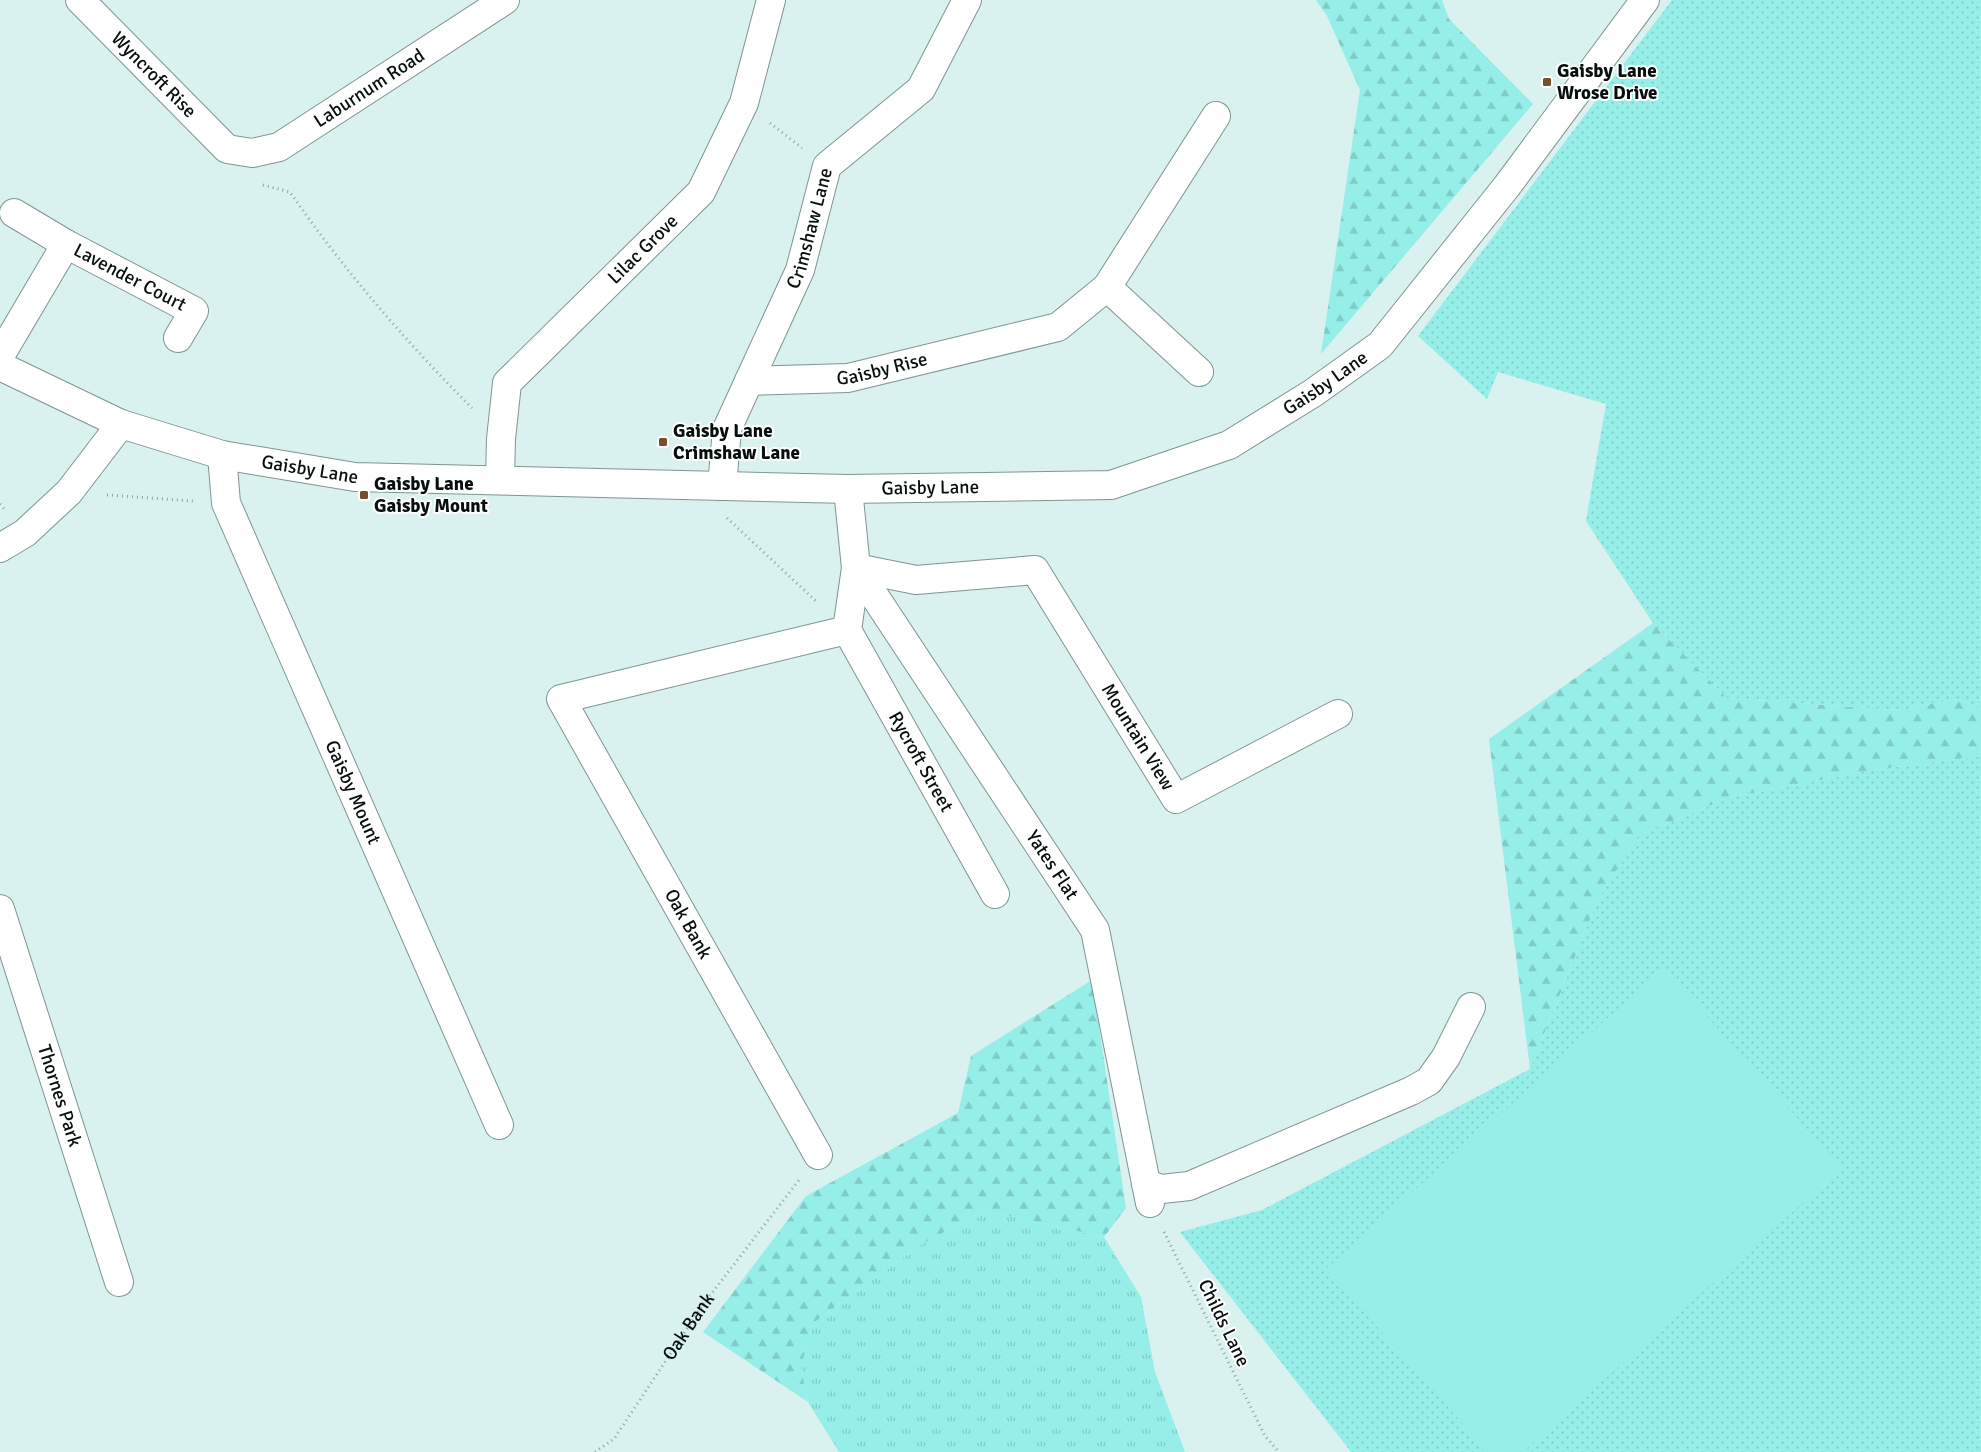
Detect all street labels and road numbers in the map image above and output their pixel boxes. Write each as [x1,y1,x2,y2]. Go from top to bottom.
street label: Wyncroft Rise [106,27,202,123]
street label: Laburnum Road [309,43,429,133]
street label: Crimshaw Lane [781,165,838,293]
street label: Lilac Grove [603,209,683,289]
street label: Lavender Court [69,238,191,317]
street label: Gaisby Lane [1279,346,1373,421]
street label: Gaisby Rise [836,347,930,390]
street label: Gaisby Lane [260,450,360,489]
street label: Gaisby Lane [881,475,979,500]
street label: Mountain View [1096,679,1180,795]
street label: Rycroft Street [883,707,959,817]
street label: Gaisby Mount [320,736,386,848]
street label: Yates Flat [1021,826,1084,905]
street label: Oak Bank [659,885,717,964]
street label: Thornes Park [32,1042,87,1150]
street label: Childs Lane [1193,1275,1255,1371]
street label: Oak Bank [657,1287,720,1365]

